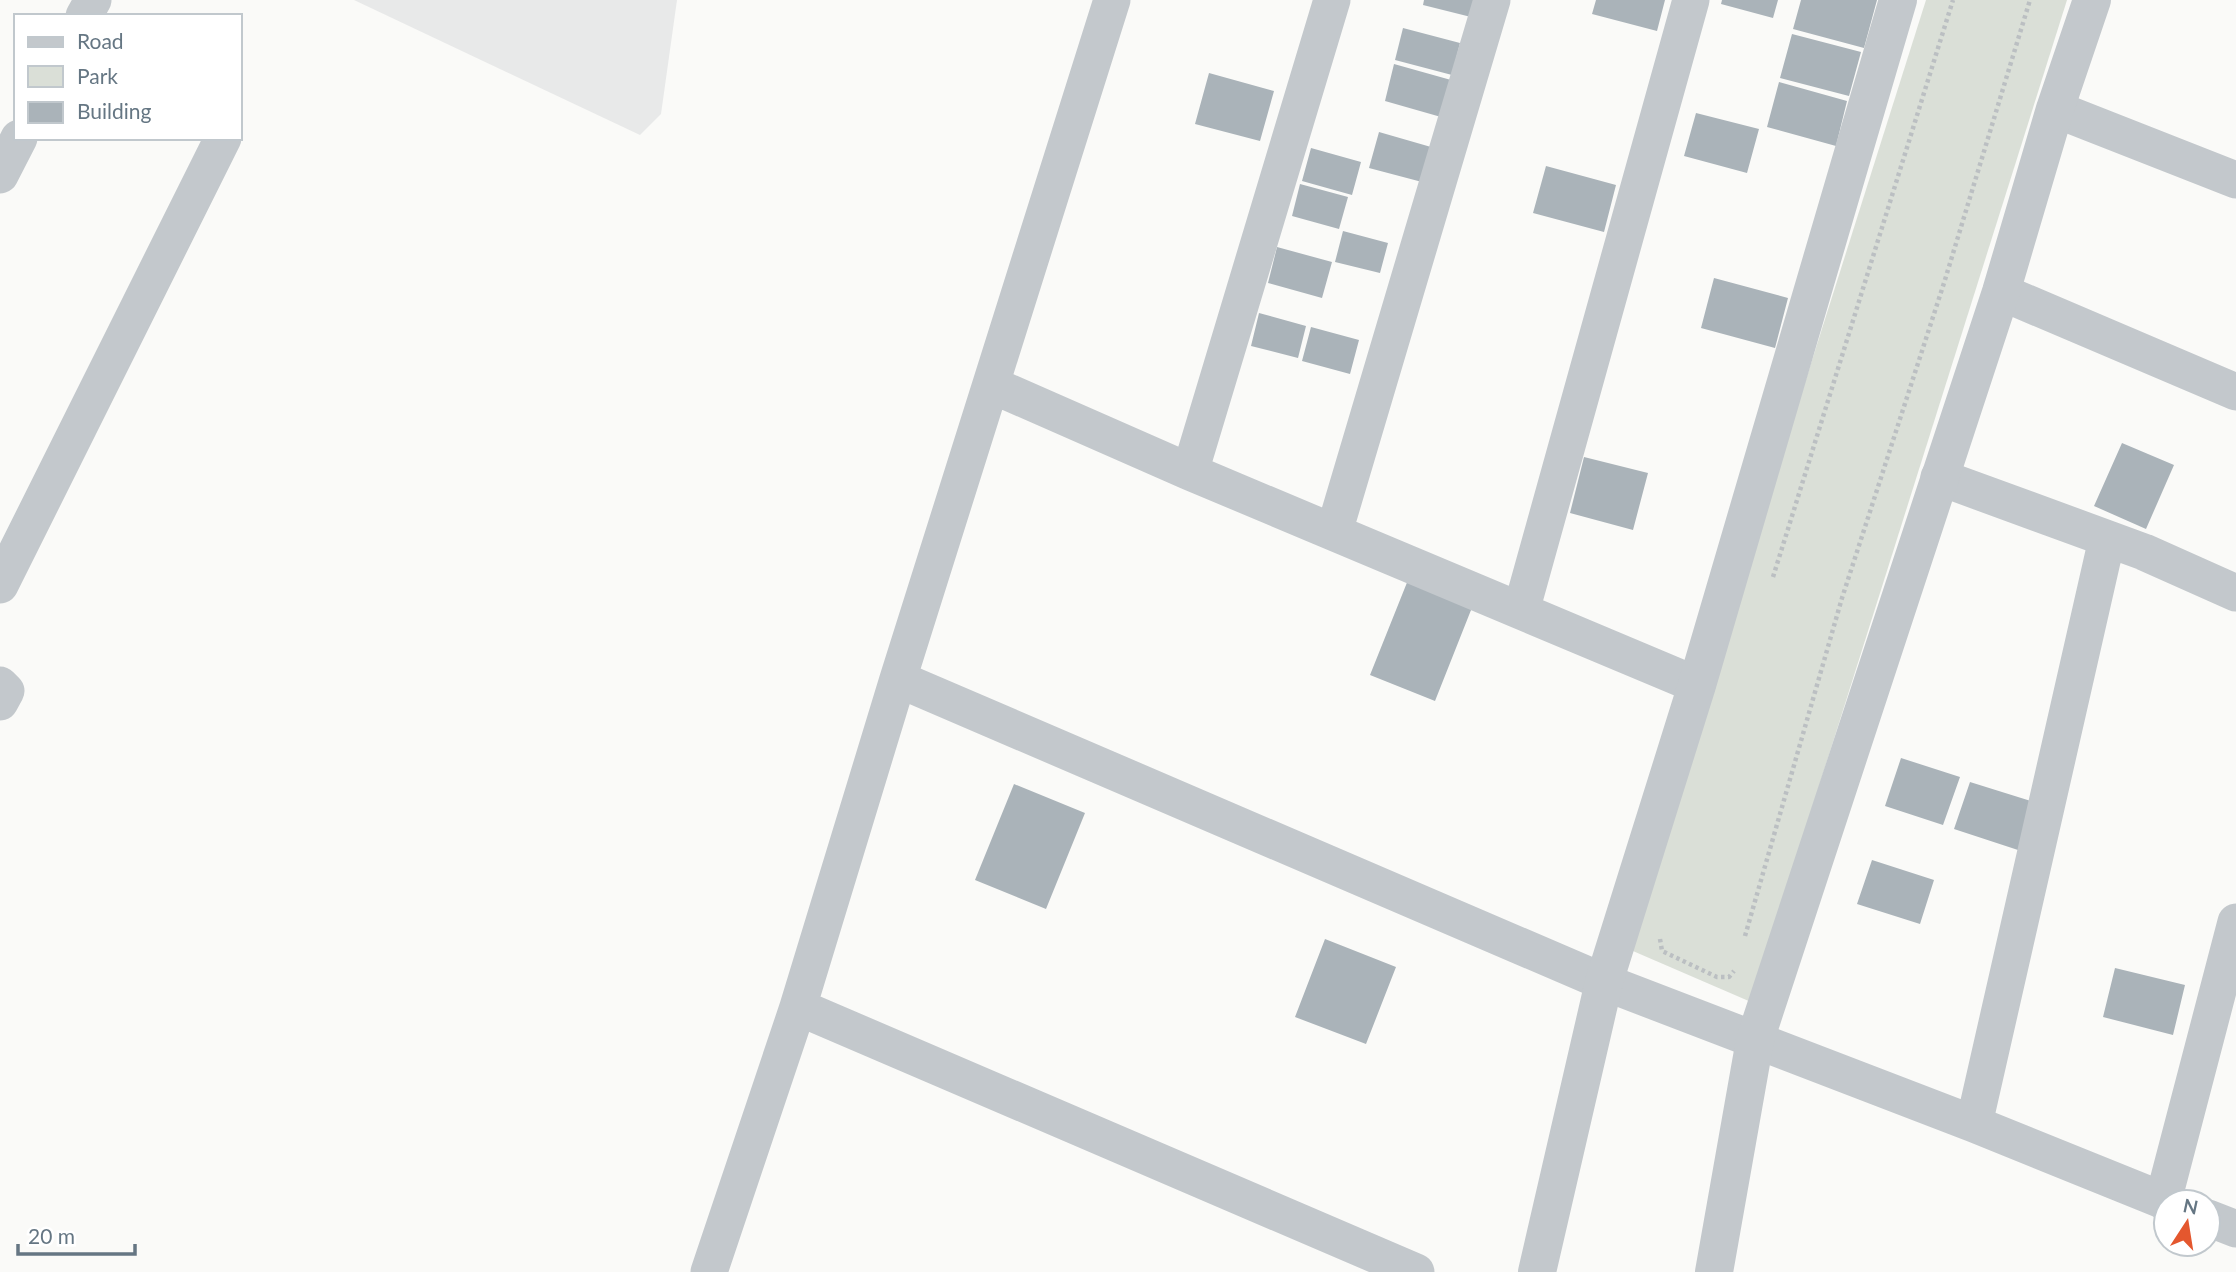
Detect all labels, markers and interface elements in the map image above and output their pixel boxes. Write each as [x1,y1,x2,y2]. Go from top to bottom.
legend [14,14,242,140]
text: Road [77,28,124,53]
text: Park [77,63,118,88]
text: Building [77,98,152,123]
north arrow [2152,1188,2222,1258]
text: N [2181,1193,2200,1219]
scale bar [18,1212,135,1256]
text: 20 m [28,1223,75,1248]

